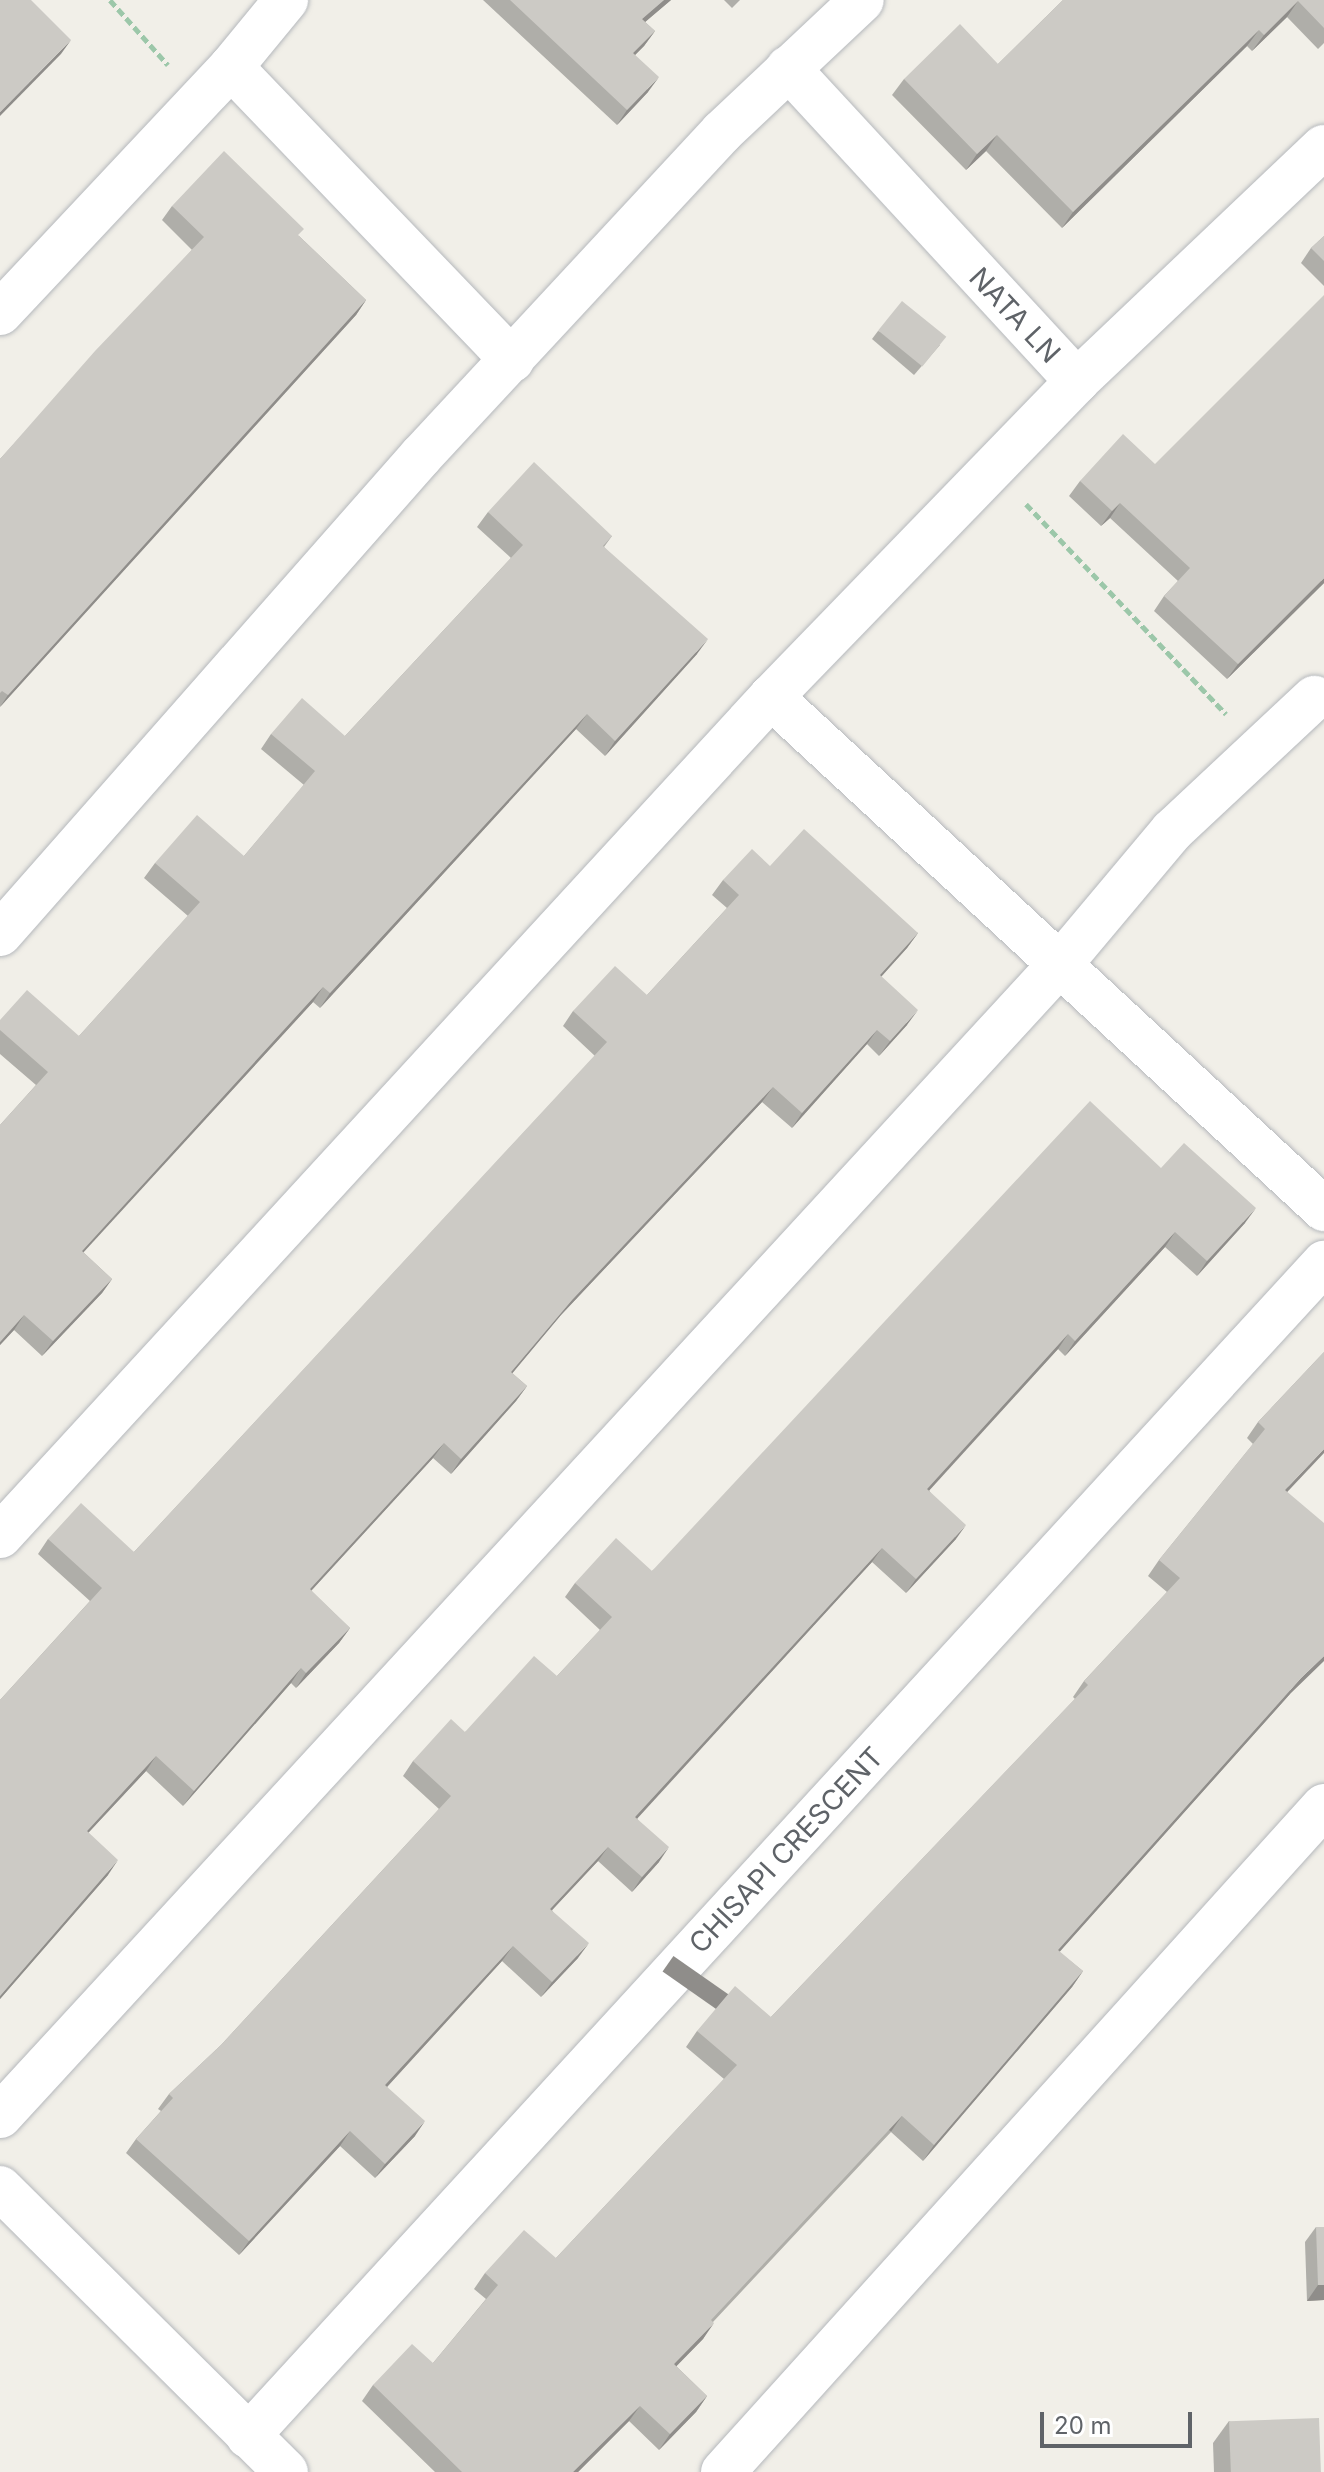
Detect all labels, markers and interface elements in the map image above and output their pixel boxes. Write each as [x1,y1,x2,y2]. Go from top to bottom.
street label: NATA LN [963,260,1067,370]
street label: CHISAPI CRESCENT [682,1740,890,1960]
scale bar [1044,2396,1196,2446]
text: 20 m [1054,2411,1112,2440]

